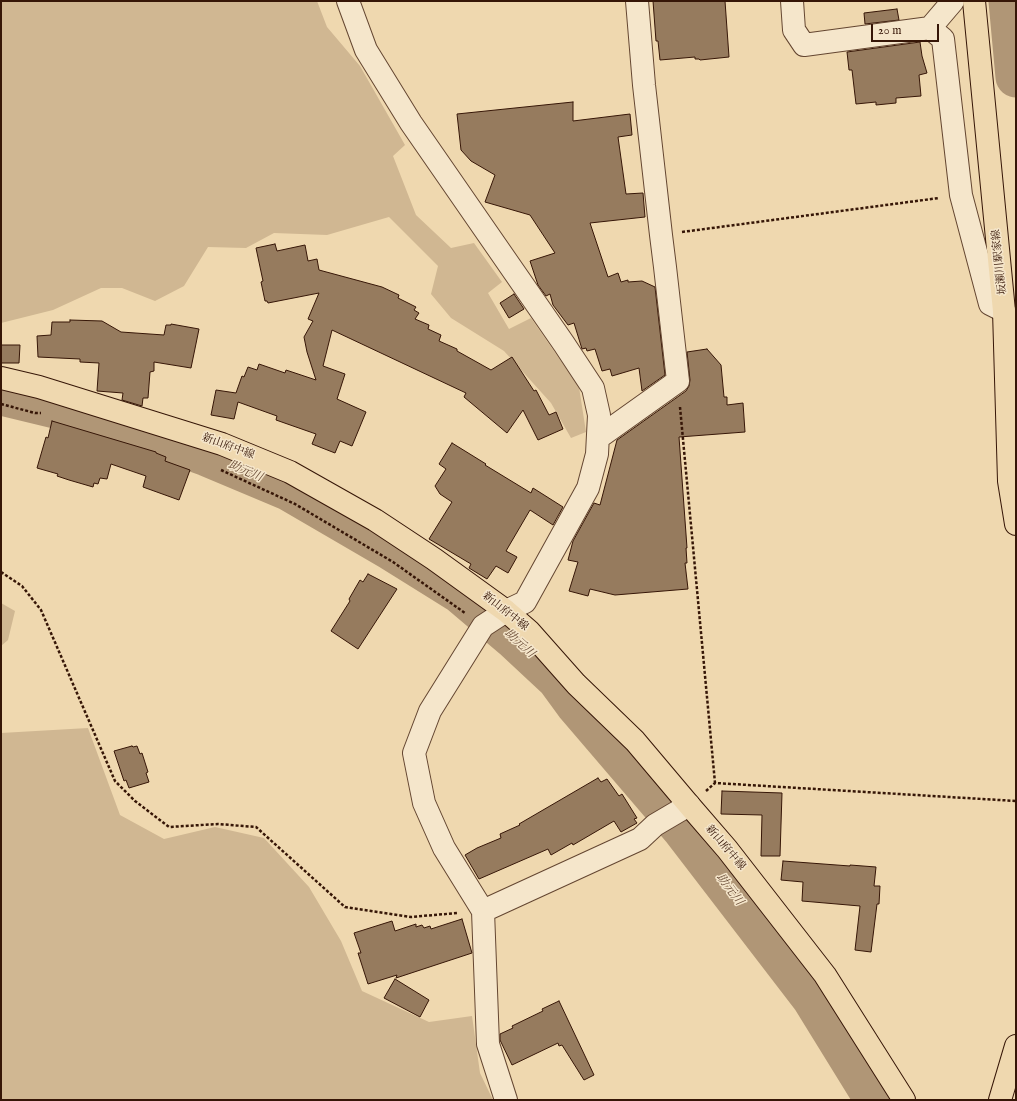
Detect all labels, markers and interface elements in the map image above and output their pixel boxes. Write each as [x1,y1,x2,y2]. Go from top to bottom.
scale bar [873,16,941,42]
text: 20 m [878,23,901,38]
street label: 坂瀬川駅家線 [990,228,1010,296]
street label: 新山府中線 [200,431,256,463]
water label: 助元川 [226,458,264,486]
street label: 新山府中線 [479,590,531,634]
water label: 助元川 [501,627,537,661]
street label: 新山府中線 [702,823,748,873]
water label: 助元川 [712,871,746,909]

